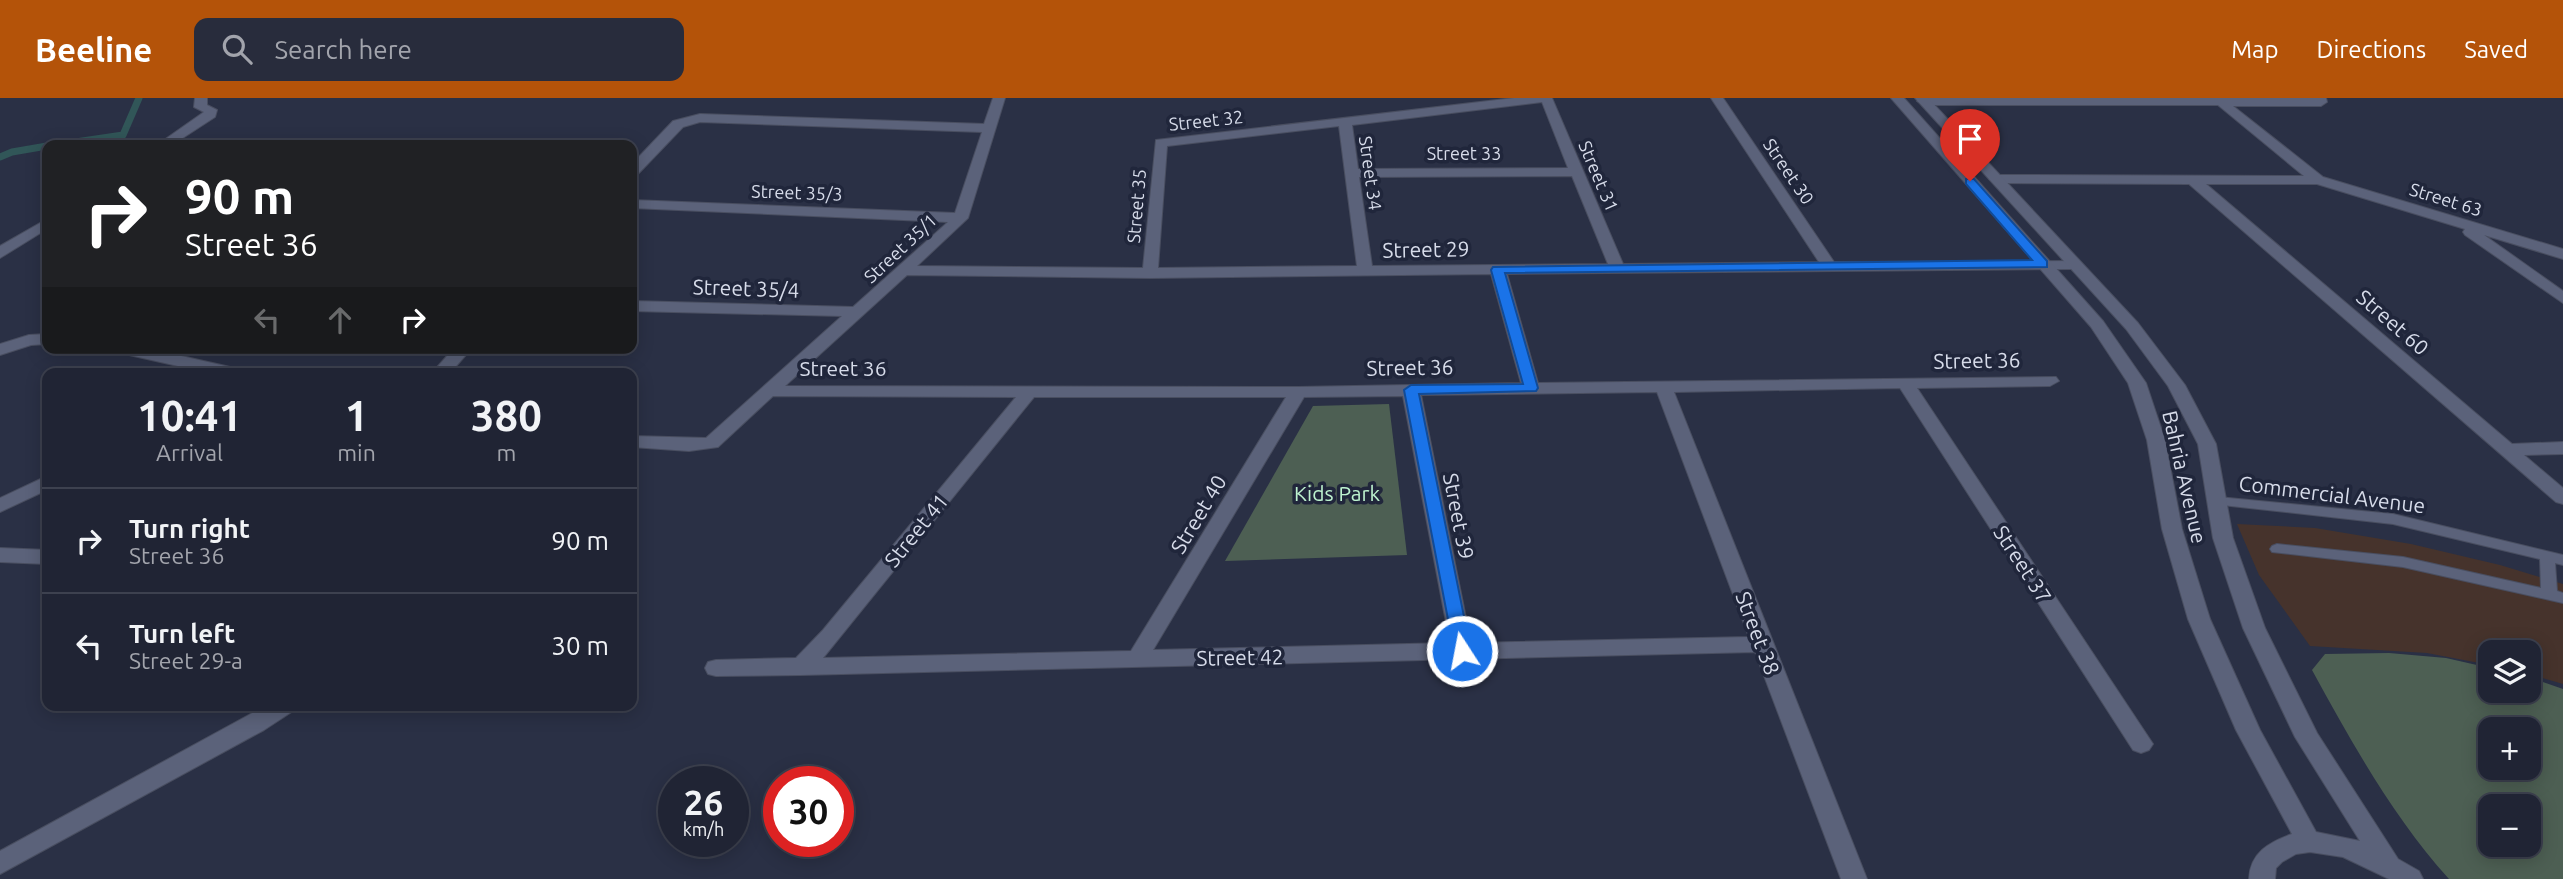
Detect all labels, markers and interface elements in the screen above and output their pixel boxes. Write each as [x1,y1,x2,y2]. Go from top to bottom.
search box [194,18,684,81]
icon: search [218,30,256,68]
text: Beeline [35,31,152,68]
text: Search here [274,35,412,64]
text: Map [2231,36,2278,63]
text: Directions [2316,36,2426,63]
text: Saved [2464,36,2528,63]
street label: Street 32 [1168,106,1244,134]
pin [1940,109,2000,181]
icon: arrive [1951,120,1989,158]
street label: Street 30 [1760,134,1818,208]
street label: Street 34 [1356,135,1386,211]
street label: Street 31 [1575,138,1623,214]
street label: Street 33 [1427,143,1501,163]
icon: right [70,168,161,259]
text: 90 m [185,168,294,223]
street label: Street 35 [1123,168,1149,244]
street label: Street 63 [2407,179,2485,219]
street label: Street 35/3 [751,180,843,204]
street label: Street 35/1 [860,209,940,287]
text: Street 36 [185,226,318,262]
street label: Street 29 [1382,236,1470,262]
street label: Street 35/4 [692,274,800,302]
street label: Street 60 [2352,284,2434,360]
icon: left [248,301,286,339]
icon: ahead [321,301,359,339]
icon: right [394,301,432,339]
street label: Street 36 [1933,347,2021,373]
street label: Street 36 [1366,354,1454,380]
street label: Street 36 [799,356,887,380]
text: 10:41 [137,392,242,439]
text: 1 [345,392,368,439]
text: 380 [471,392,542,439]
street label: Bahria Avenue [2158,408,2212,546]
text: Arrival [156,440,223,465]
text: min [337,440,376,465]
text: m [496,440,516,465]
street label: Street 40 [1165,470,1231,558]
street label: Street 39 [1439,471,1479,561]
street label: Commercial Avenue [2237,471,2427,517]
park label: Kids Park [1294,481,1381,505]
street label: Street 41 [879,489,953,571]
text: Turn right [129,514,250,543]
street label: Street 37 [1989,521,2057,607]
icon: right [70,522,108,560]
text: 90 m [551,526,609,555]
text: Street 36 [129,543,224,568]
street label: Street 38 [1731,588,1785,678]
position arrow [1425,614,1499,688]
text: Turn left [129,619,235,648]
icon: left [70,627,108,665]
text: 30 m [551,631,609,660]
map controls [2478,640,2541,857]
button: layers [2478,640,2541,703]
street label: Street 42 [1196,644,1284,670]
text: Street 29-a [129,648,243,673]
button: + [2478,717,2541,780]
speed limit sign: 30 [763,766,854,857]
text: 26 [684,782,723,822]
button: − [2478,794,2541,857]
text: km/h [683,819,724,839]

